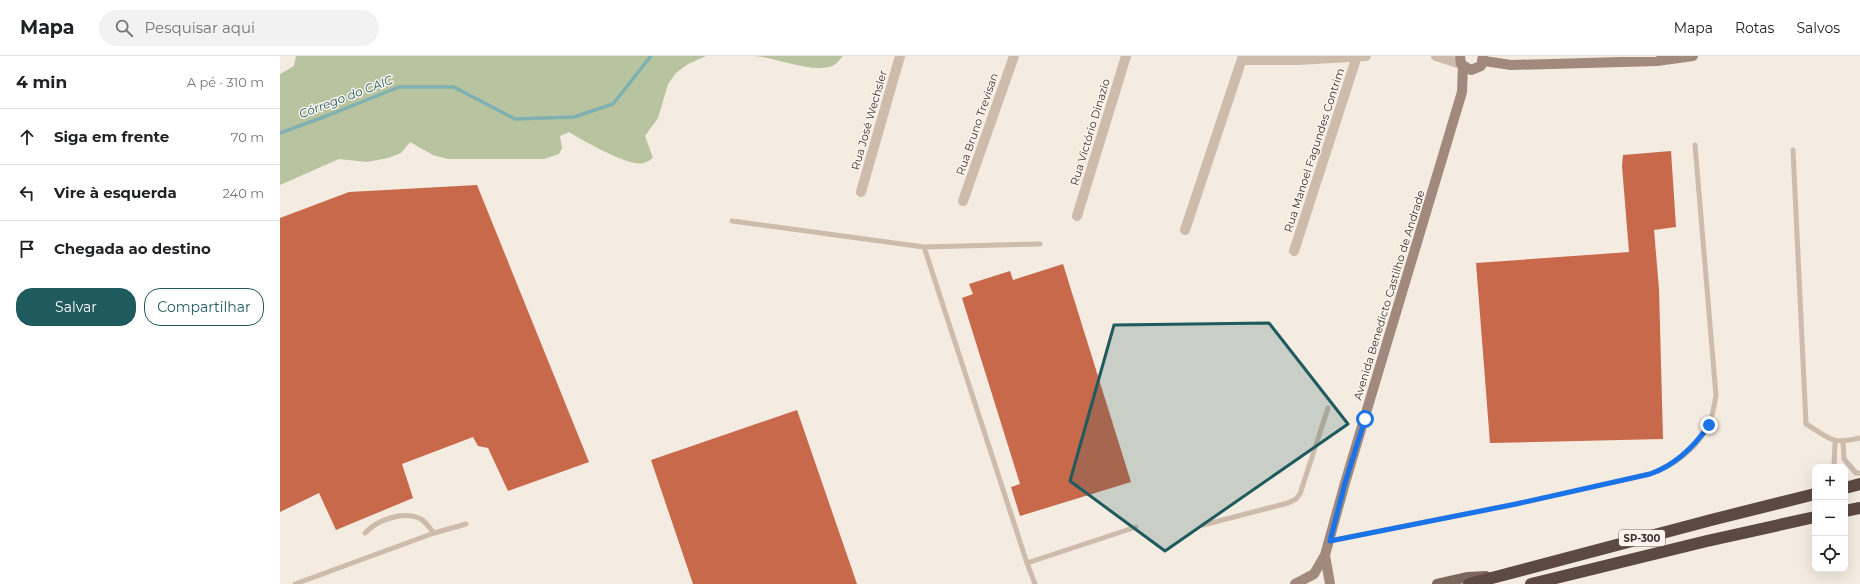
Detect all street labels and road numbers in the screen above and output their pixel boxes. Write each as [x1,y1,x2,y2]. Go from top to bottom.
street label: Rua Manoel Fagundes Contrim [1281,66,1347,234]
street label: Rua José Wechsler [848,68,890,172]
street label: Rua Bruno Trevisan [953,71,1001,177]
street label: Rua Victório Dinazio [1067,77,1113,187]
street label: Avenida Benedicto Castilho de Andrade [1350,188,1428,402]
road number: SP-300 [1619,530,1665,546]

